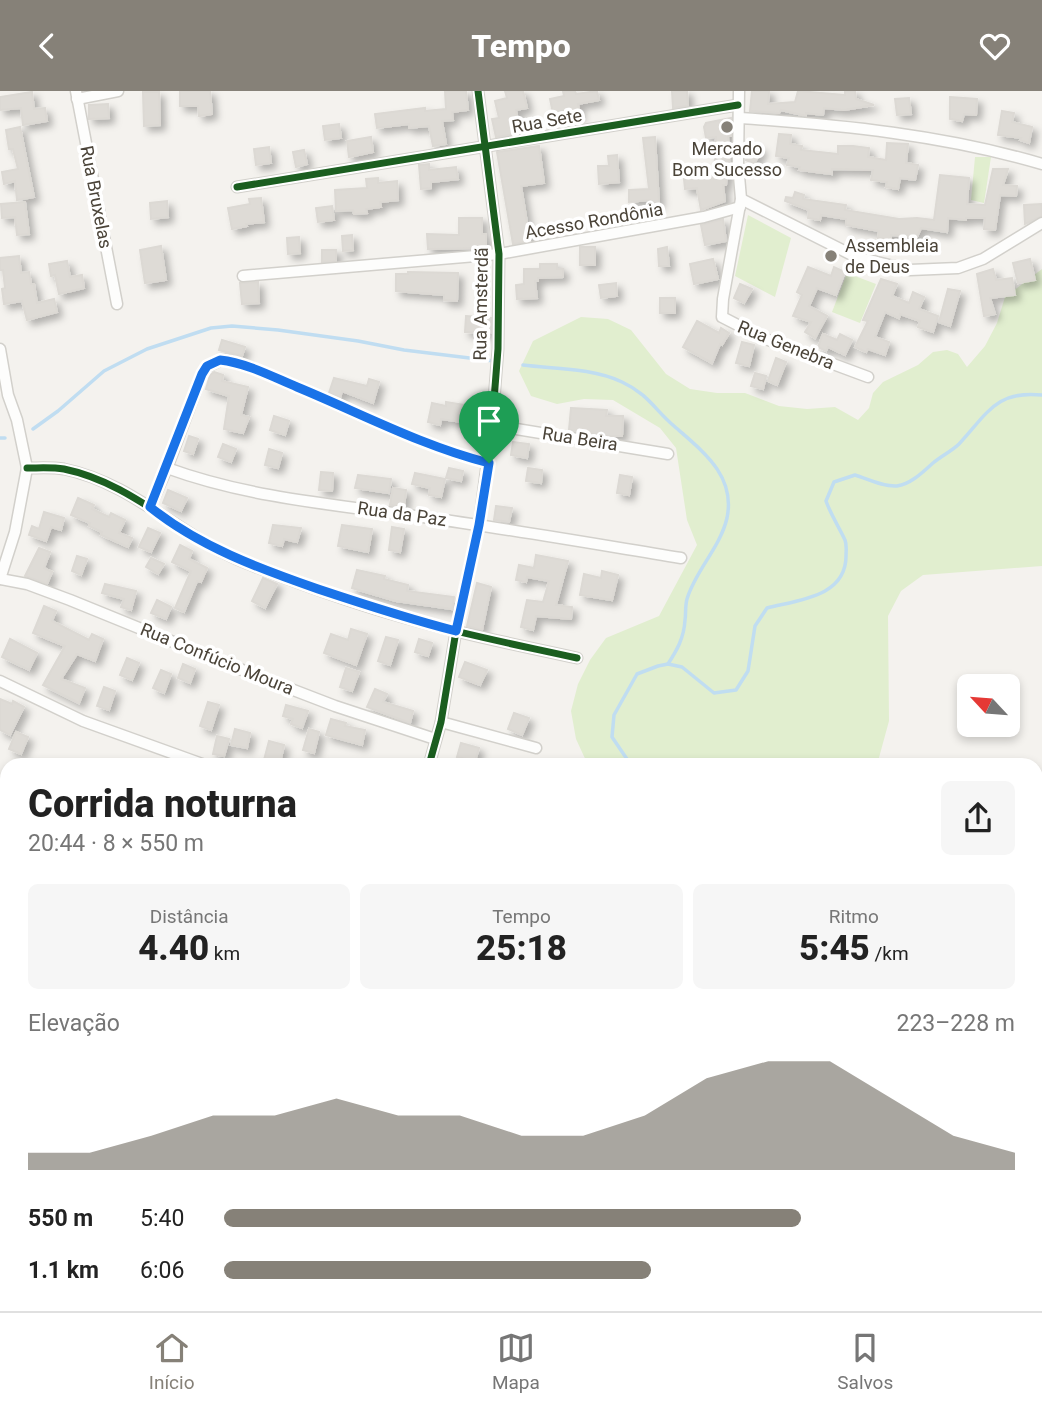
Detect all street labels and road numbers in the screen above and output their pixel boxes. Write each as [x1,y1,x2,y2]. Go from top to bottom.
street label: Rua Sete [510,104,584,137]
street label: Rua Bruxelas [76,144,117,250]
street label: Acesso Rondônia [523,198,665,243]
street label: Rua Amsterdã [469,247,492,361]
street label: Rua Genebra [735,316,838,373]
street label: Rua Beira [541,422,619,455]
street label: Rua da Paz [356,497,448,530]
street label: Rua Confúcio Moura [138,618,297,699]

